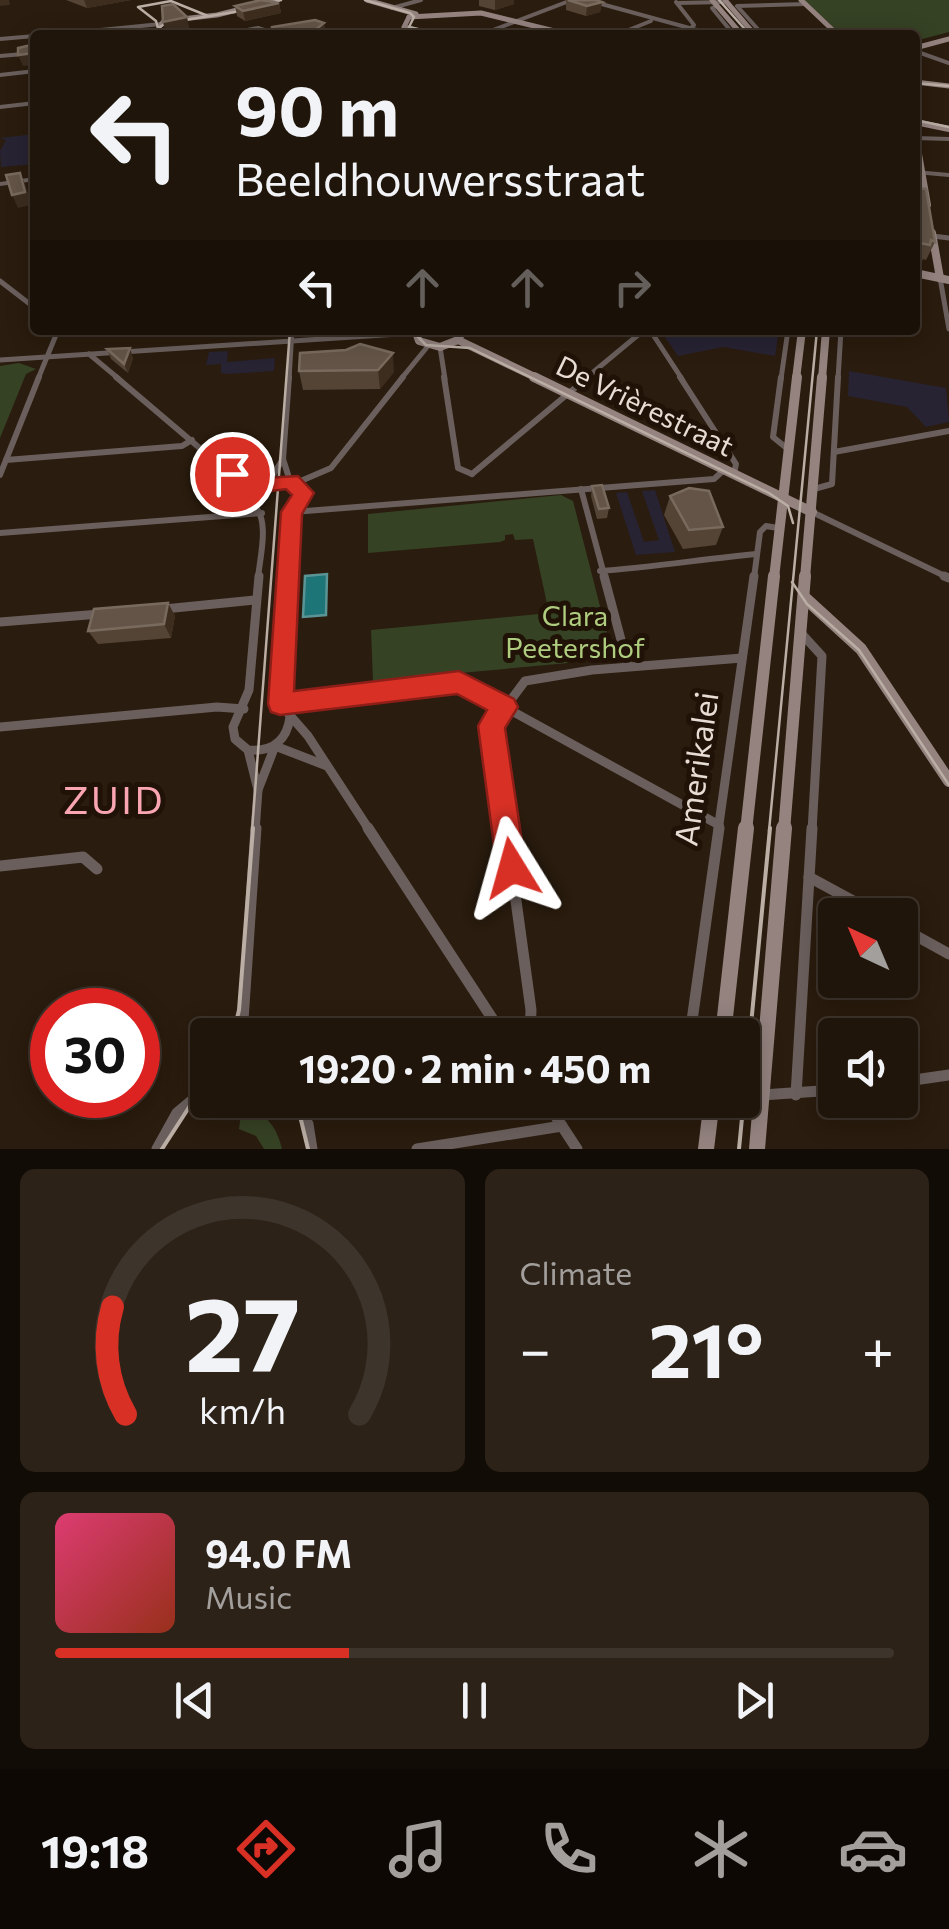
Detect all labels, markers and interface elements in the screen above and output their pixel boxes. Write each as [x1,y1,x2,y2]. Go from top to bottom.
text: 90 m [235,65,399,150]
icon: left [70,70,200,200]
text: Beeldhouwersstraat [235,150,645,205]
icon: left [290,260,345,315]
icon: ahead [395,260,450,315]
icon: ahead [500,260,555,315]
icon: right [605,260,660,315]
street label: De Vrièrestraat [551,348,740,463]
pin [190,432,275,517]
icon: arrive [205,447,260,502]
park label: Clara Peetershof [505,598,645,664]
street label: Amerikalei [664,689,726,848]
district label: ZUID [63,775,165,822]
position arrow [460,816,564,920]
north arrow [818,898,918,998]
map controls [818,898,918,1118]
speed limit sign: 30 [30,988,160,1118]
button: sound [818,1018,918,1118]
text: 19:20 · 2 min · 450 m [299,1044,651,1091]
text: Climate [520,1252,632,1292]
text: 27 [184,1266,300,1393]
text: 21° [649,1302,764,1393]
text: − [520,1314,551,1381]
text: + [862,1314,894,1381]
text: km/h [199,1388,286,1431]
text: 94.0 FM [205,1529,352,1576]
text: Music [205,1576,292,1616]
icon: previous [167,1673,222,1728]
icon: pause [447,1673,502,1728]
icon: next [727,1673,782,1728]
icon: directions [231,1814,301,1884]
icon: music [383,1814,453,1884]
icon: phone [534,1814,604,1884]
icon: climate [686,1814,756,1884]
icon: car [838,1814,908,1884]
text: 19:18 [41,1822,149,1877]

